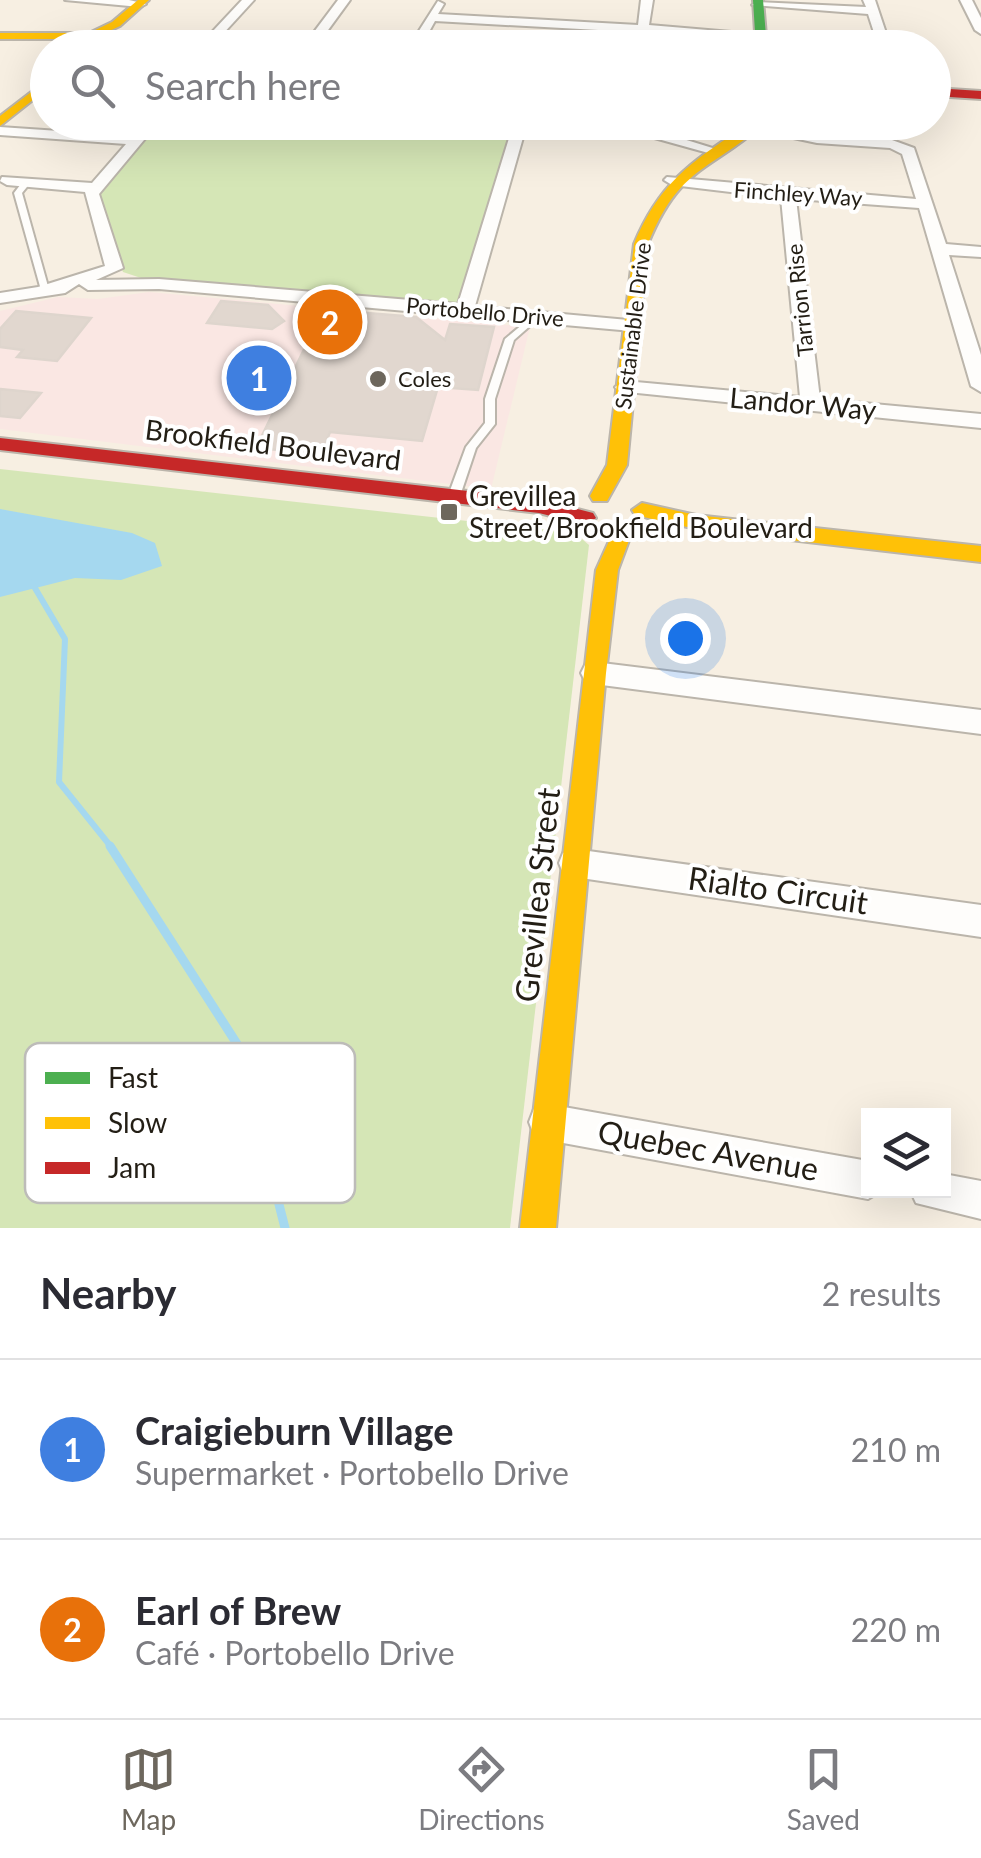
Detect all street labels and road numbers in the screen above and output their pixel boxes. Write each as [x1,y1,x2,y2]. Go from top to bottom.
street label: Finchley Way [733,176,864,212]
street label: Sustainable Drive [609,241,656,411]
street label: Tarrion Rise [780,242,819,358]
street label: Portobello Drive [405,291,565,332]
street label: Landor Way [728,380,878,426]
street label: Brookfield Boulevard [143,411,403,477]
street label: Grevillea Street [506,785,567,1004]
street label: Rialto Circuit [686,858,871,921]
street label: Quebec Avenue [595,1111,822,1188]

